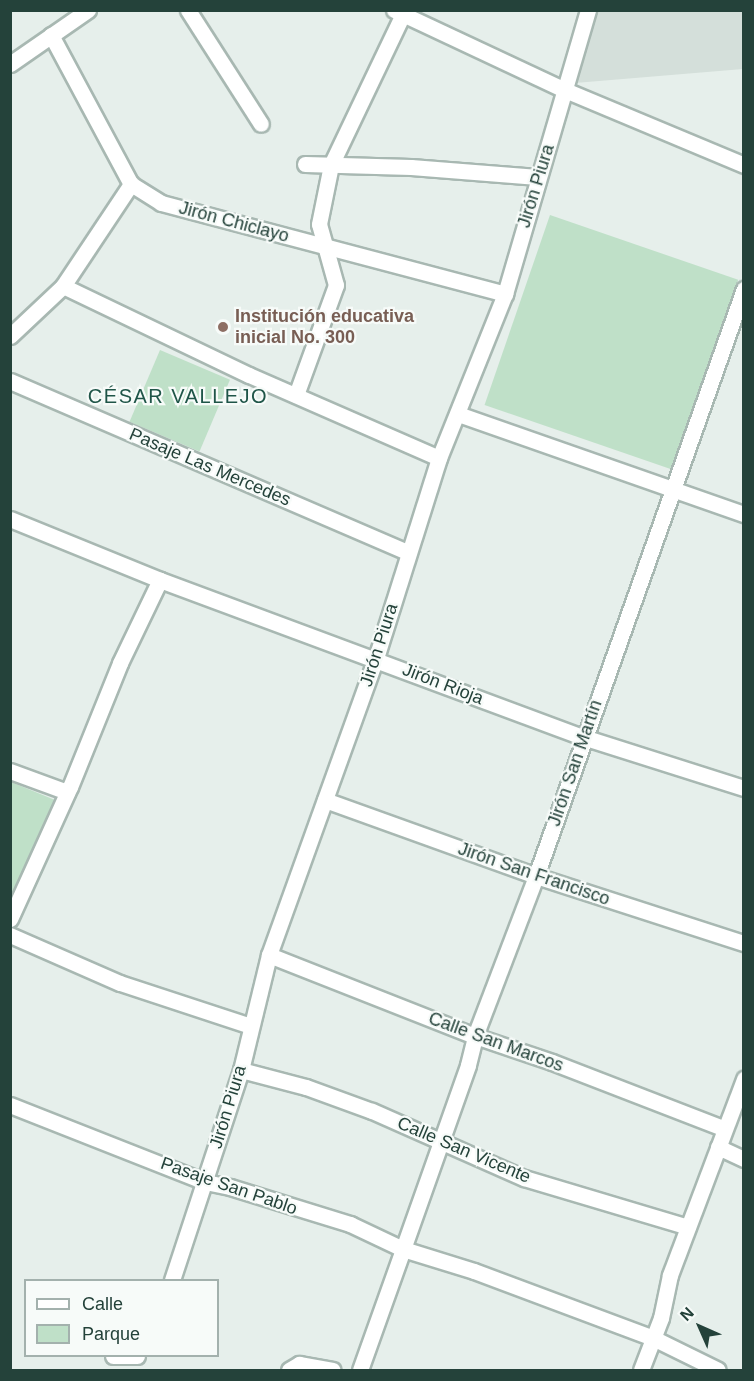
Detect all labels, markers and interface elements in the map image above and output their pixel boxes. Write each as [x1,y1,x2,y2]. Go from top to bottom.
street label: Jirón Piura [513,142,559,230]
street label: Jirón Chiclayo [177,197,291,247]
place label: Institución educativa inicial No. 300 [235,306,414,348]
marker: Institución educativa inicial No. 300 [216,320,230,334]
district label: CÉSAR VALLEJO [88,384,268,408]
street label: Pasaje Las Mercedes [126,423,294,511]
street label: Jirón Piura [355,601,403,689]
street label: Jirón Rioja [399,659,487,709]
street label: Jirón San Martín [543,697,607,829]
street label: Jirón San Francisco [455,838,613,910]
street label: Calle San Marcos [426,1008,566,1076]
street label: Jirón Piura [205,1063,251,1151]
street label: Calle San Vicente [394,1112,534,1188]
street label: Pasaje San Pablo [158,1152,300,1220]
legend [24,1279,219,1357]
text: Calle [82,1294,123,1314]
north arrow [670,1297,730,1357]
text: N [677,1304,697,1324]
text: Parque [82,1324,140,1344]

